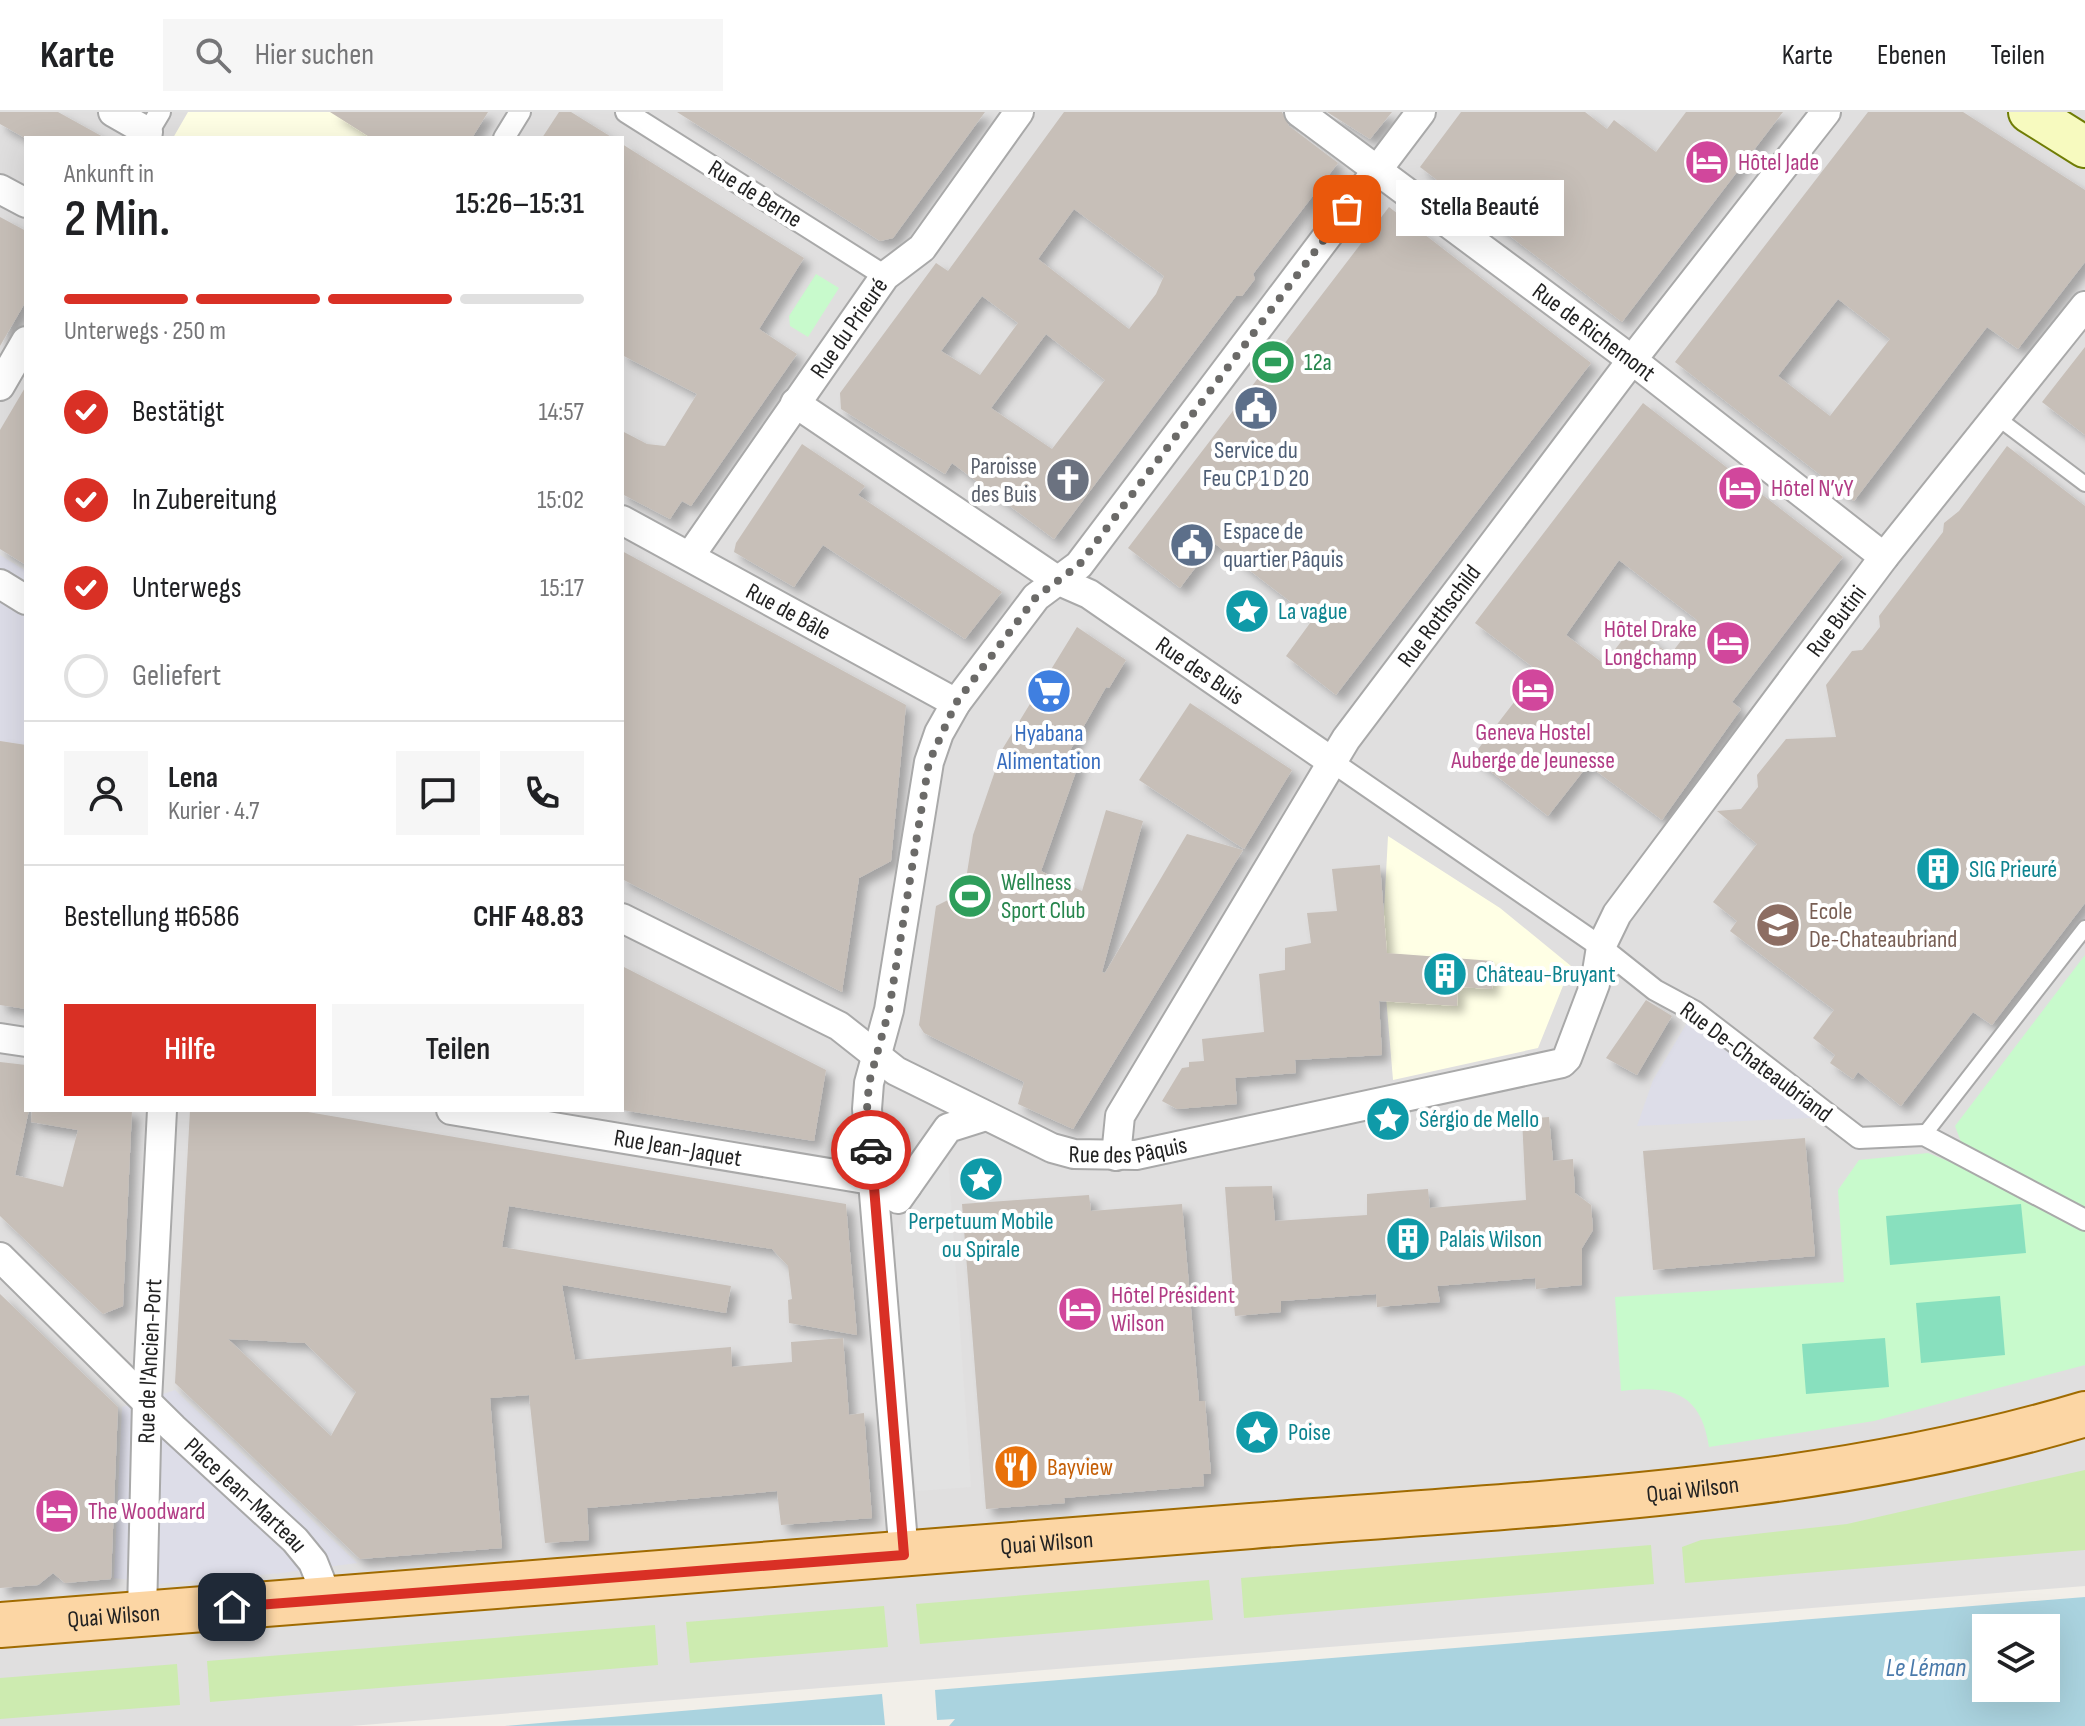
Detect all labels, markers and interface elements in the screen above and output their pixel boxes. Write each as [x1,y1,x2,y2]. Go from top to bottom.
search box [163,19,723,91]
text: Karte [40,33,115,78]
icon: search [191,33,235,77]
text: Hier suchen [255,37,374,73]
text: Karte [1782,39,1833,72]
text: Ebenen [1877,39,1947,72]
text: Teilen [1991,39,2045,72]
hotel icon: Hôtel Jade [1683,138,1731,186]
place label: Hôtel Jade [1738,148,1819,177]
street label: Rue de Berne [703,154,807,234]
text: Ankunft in [64,159,154,190]
pin [1313,175,1381,243]
callout: Stella Beauté [1395,181,1563,237]
text: 15:26–15:31 [456,186,584,222]
icon: bag [1325,187,1369,231]
text: 2 Min. [64,188,170,251]
text: Stella Beauté [1421,192,1539,223]
street label: Rue du Prieuré [804,272,894,384]
street label: Rue de Richemont [1527,276,1661,387]
text: Unterwegs · 250 m [64,316,226,347]
sports icon: 12a [1249,338,1297,386]
place label: 12a [1304,348,1332,377]
public building icon: Service du Feu CP 1 D 20 [1232,384,1280,432]
icon: check [64,390,108,434]
text: Bestätigt [132,394,224,430]
text: 14:57 [538,397,584,428]
place label: Service du Feu CP 1 D 20 [1203,436,1309,493]
place label: Paroisse des Buis [970,452,1037,509]
church icon: Paroisse des Buis [1044,456,1092,504]
hotel icon: Hôtel N’vY [1716,464,1764,512]
place label: Hôtel N’vY [1771,474,1853,503]
icon: check [64,478,108,522]
text: In Zubereitung [132,482,277,518]
text: 15:02 [537,485,584,516]
place label: Espace de quartier Pâquis [1223,517,1344,574]
public building icon: Espace de quartier Pâquis [1168,521,1216,569]
street label: Rue Rothschild [1391,559,1487,673]
icon: check [64,566,108,610]
text: Unterwegs [132,570,241,606]
text: 15:17 [540,573,584,604]
street label: Rue de Bâle [741,576,836,646]
street label: Rue Butini [1800,579,1872,662]
place icon: La vague [1223,587,1271,635]
place label: La vague [1278,597,1347,626]
place label: Hôtel Drake Longchamp [1604,615,1697,672]
hotel icon: Hôtel Drake Longchamp [1704,619,1752,667]
street label: Rue des Buis [1150,630,1250,711]
text: Geliefert [132,658,221,694]
hotel icon: Geneva Hostel Auberge de Jeunesse [1509,666,1557,714]
supermarket icon: Hyabana Alimentation [1025,667,1073,715]
place label: Geneva Hostel Auberge de Jeunesse [1450,718,1615,775]
place label: Hyabana Alimentation [996,719,1101,776]
button: person [64,751,148,835]
button: chat [396,751,480,835]
button: phone [500,751,584,835]
text: Lena [168,760,218,796]
text: Kurier · 4.7 [168,796,259,827]
building icon: SIG Prieuré [1914,845,1962,893]
place label: SIG Prieuré [1969,855,2057,884]
place label: Wellness Sport Club [1001,868,1086,925]
sports icon: Wellness Sport Club [946,872,994,920]
place label: Ecole De-Chateaubriand [1809,897,1957,954]
text: Bestellung #6586 [64,899,240,935]
text: CHF 48.83 [473,899,584,935]
school or university icon: Ecole De-Chateaubriand [1754,901,1802,949]
building icon: Château-Bruyant [1421,950,1469,998]
place label: Château-Bruyant [1476,960,1616,989]
street label: Rue De-Chateaubriand [1674,995,1838,1129]
button: Hilfe [64,1004,316,1096]
button: Teilen [332,1004,584,1096]
place icon: Sérgio de Mello [1364,1095,1412,1143]
place label: Sérgio de Mello [1419,1105,1539,1134]
courier [831,1110,911,1190]
street label: Rue Jean-Jaquet [612,1123,744,1173]
icon: car [849,1128,893,1172]
street label: Rue des Pâquis [1069,1130,1190,1169]
place icon: Perpetuum Mobile ou Spirale [957,1155,1005,1203]
place label: Perpetuum Mobile ou Spirale [908,1207,1054,1264]
building icon: Palais Wilson [1384,1215,1432,1263]
place label: Palais Wilson [1439,1225,1542,1254]
street label: Rue de l'Ancien-Port [132,1278,168,1444]
place label: Hôtel Président Wilson [1111,1281,1235,1338]
hotel icon: Hôtel Président Wilson [1056,1285,1104,1333]
place icon: Poise [1233,1408,1281,1456]
place label: Poise [1288,1418,1331,1447]
street label: Place Jean-Marteau [178,1431,313,1558]
restaurant icon: Bayview [992,1443,1040,1491]
place label: Bayview [1047,1453,1113,1482]
street label: Quai Wilson [1645,1470,1740,1509]
hotel icon: The Woodward [33,1487,81,1535]
place label: The Woodward [88,1497,205,1526]
street label: Quai Wilson [999,1525,1094,1561]
pin [198,1573,266,1641]
icon: home [210,1585,254,1629]
street label: Quai Wilson [66,1598,161,1634]
map controls [1972,1614,2060,1702]
button: layers [1972,1614,2060,1702]
water label: Le Léman [1886,1653,1966,1684]

